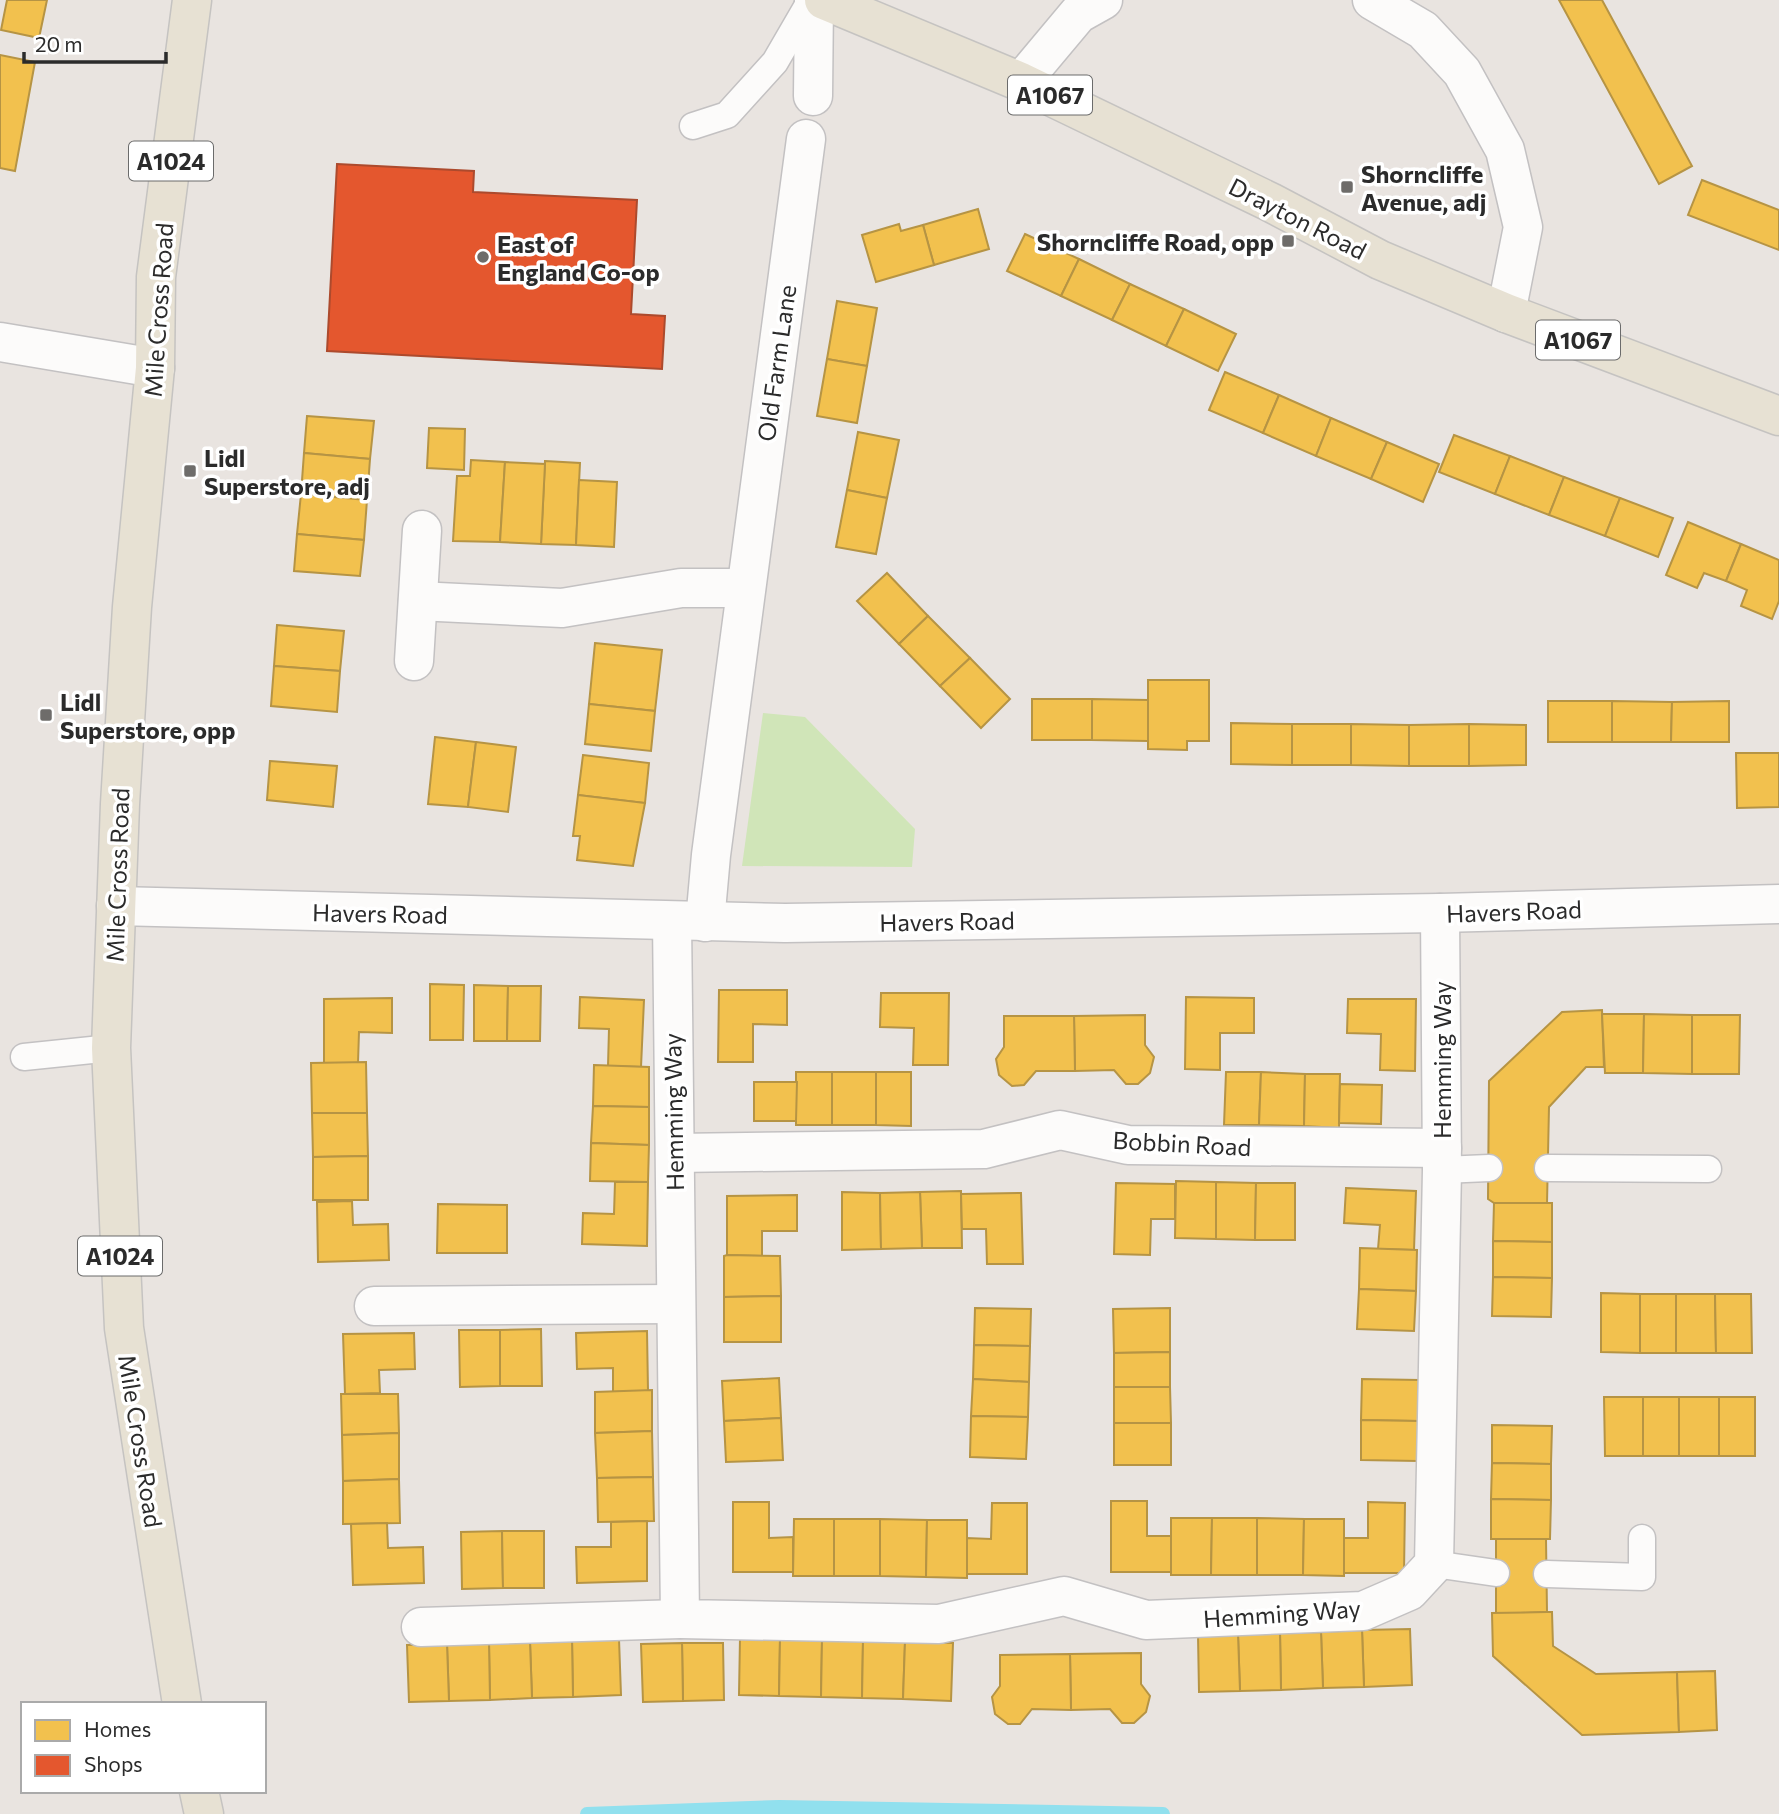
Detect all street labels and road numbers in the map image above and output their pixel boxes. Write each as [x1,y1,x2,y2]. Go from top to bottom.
road number: A1067 [1008,76,1092,114]
road number: A1024 [129,142,213,180]
street label: Drayton Road [1225,171,1371,265]
street label: Mile Cross Road [137,222,179,398]
street label: Old Farm Lane [751,283,801,443]
road number: A1067 [1536,320,1620,360]
street label: Mile Cross Road [99,787,135,963]
street label: Havers Road [1446,894,1582,928]
street label: Havers Road [312,897,448,929]
street label: Havers Road [879,905,1015,937]
street label: Hemming Way [1427,981,1456,1139]
street label: Hemming Way [657,1033,689,1191]
street label: Bobbin Road [1112,1125,1252,1161]
road number: A1024 [78,1236,162,1275]
street label: Mile Cross Road [113,1352,169,1530]
street label: Hemming Way [1202,1593,1362,1633]

